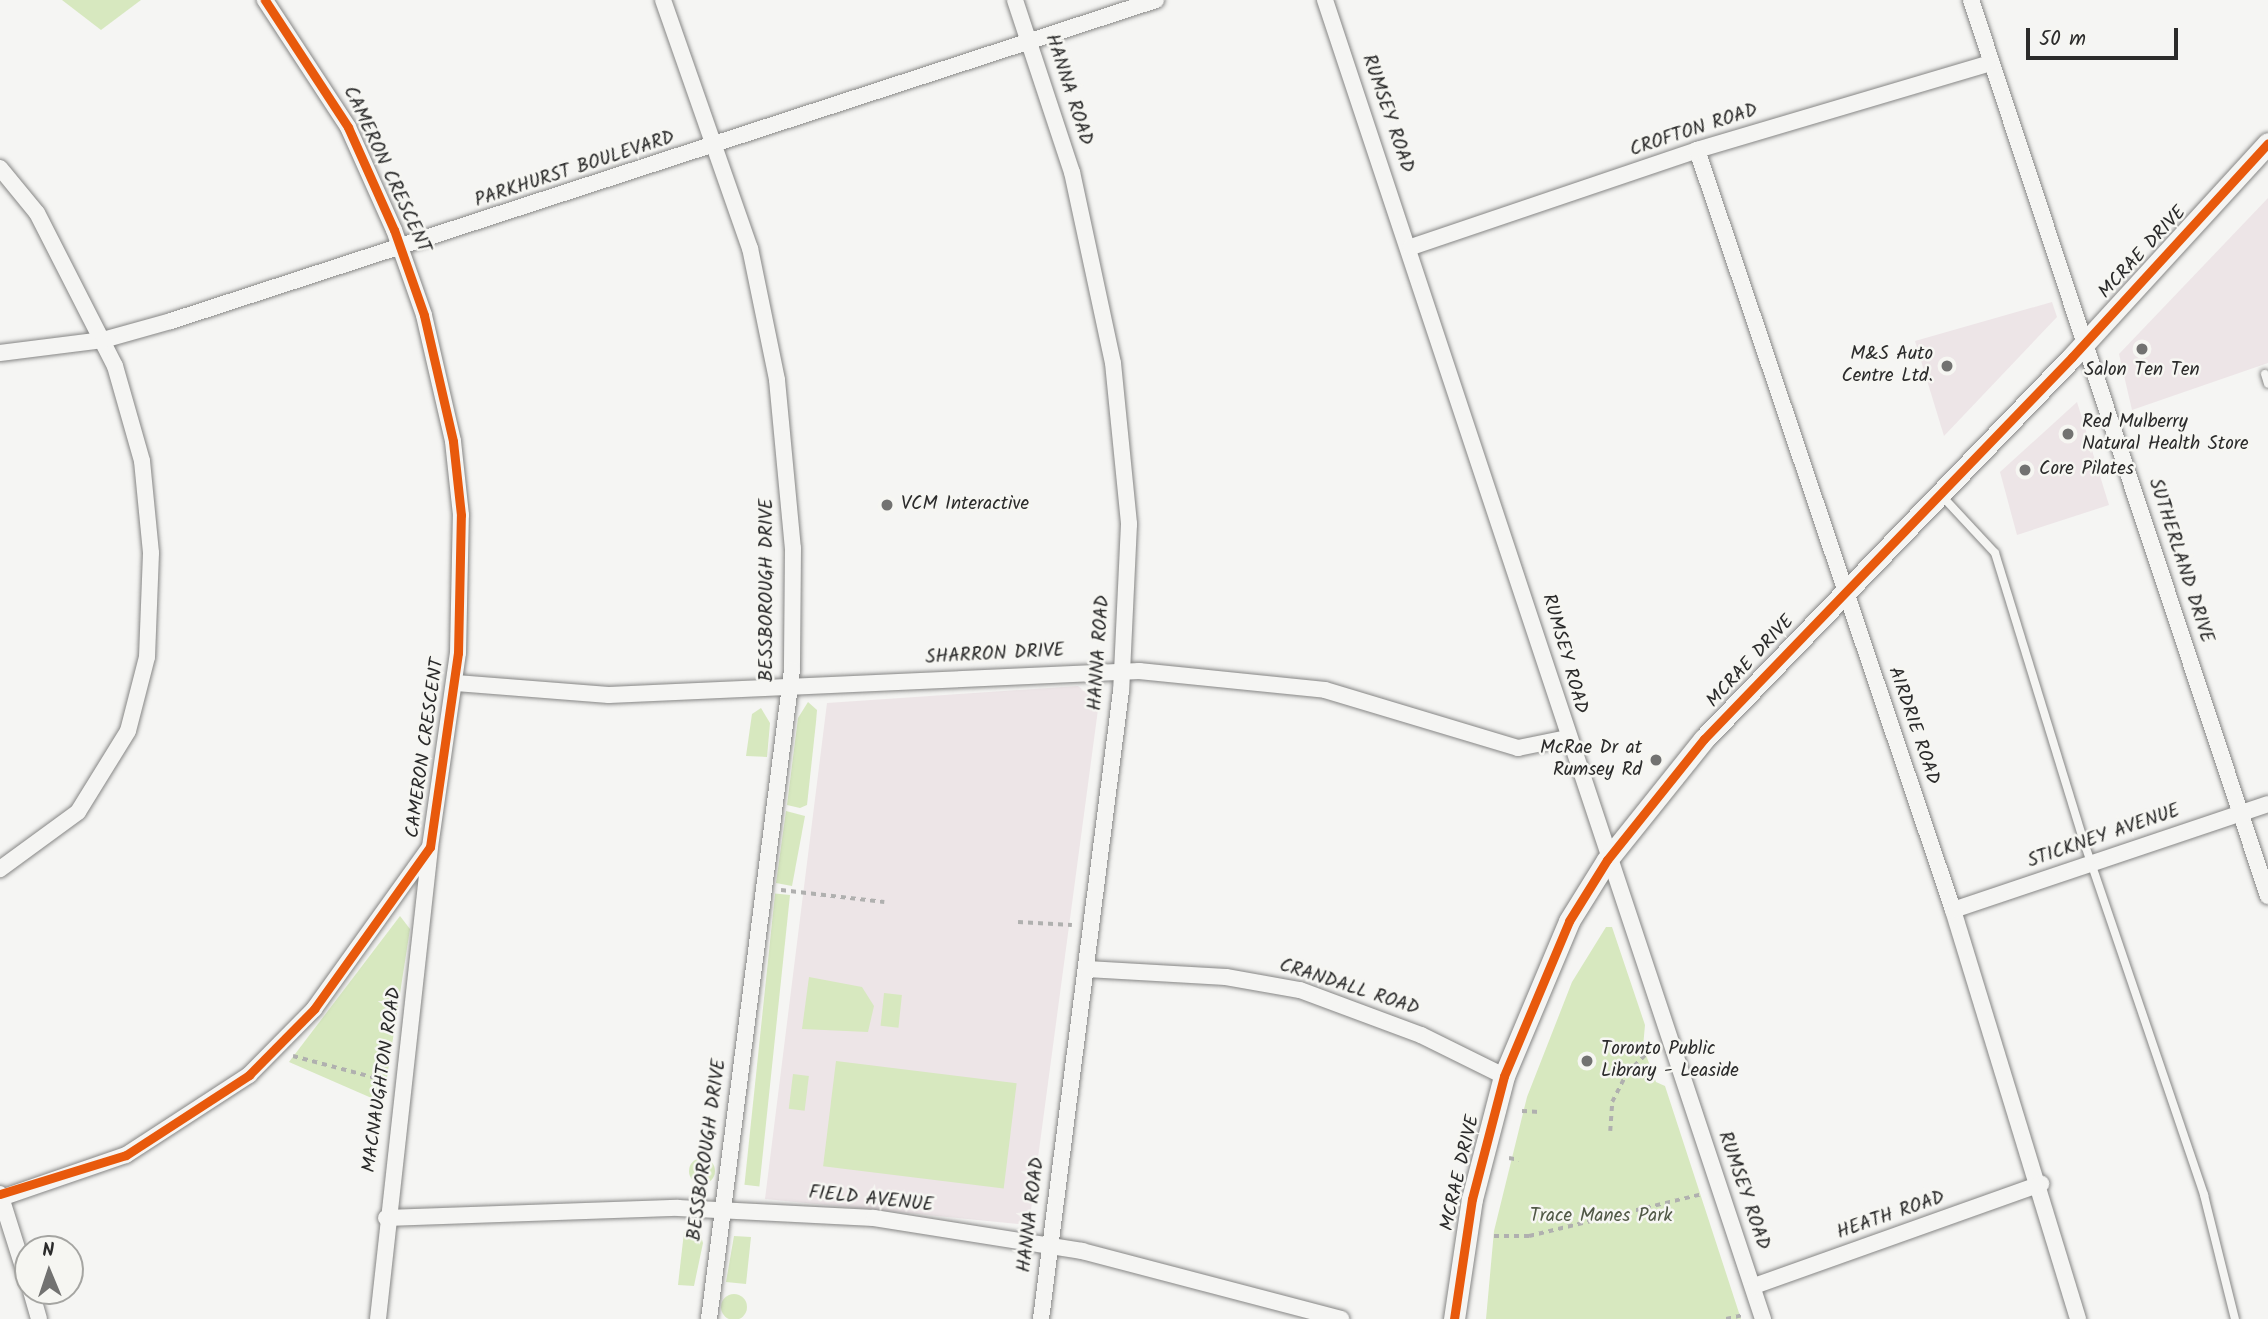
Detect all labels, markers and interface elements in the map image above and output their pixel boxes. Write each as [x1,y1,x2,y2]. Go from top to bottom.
scale bar [2030,14,2182,58]
text: 50 m [2039,23,2086,56]
street label: HANNA ROAD [1039,31,1097,149]
street label: RUMSEY ROAD [1356,52,1418,176]
street label: CAMERON CRESCENT [337,83,435,257]
street label: CROFTON ROAD [1627,100,1761,162]
street label: PARKHURST BOULEVARD [472,127,678,213]
street label: MCRAE DRIVE [2094,202,2192,304]
marker: Salon Ten Ten [2134,341,2150,357]
place label: M&S Auto Centre Ltd. [1841,344,1933,388]
marker: M&S Auto Centre Ltd. [1939,358,1955,374]
place label: Salon Ten Ten [2084,360,2200,382]
place label: Red Mulberry Natural Health Store [2082,412,2249,456]
marker: Red Mulberry Natural Health Store [2060,426,2076,442]
place label: Core Pilates [2039,459,2134,481]
marker: Core Pilates [2017,462,2033,478]
street label: SUTHERLAND DRIVE [2143,476,2217,646]
place label: VCM Interactive [901,494,1029,516]
marker: VCM Interactive [879,497,895,513]
street label: BESSBOROUGH DRIVE [757,498,779,682]
street label: RUMSEY ROAD [1536,591,1592,717]
street label: HANNA ROAD [1085,594,1115,712]
street label: MCRAE DRIVE [1702,611,1800,713]
street label: SHARRON DRIVE [925,640,1065,670]
street label: CAMERON CRESCENT [402,657,450,839]
street label: AIRDRIE ROAD [1882,664,1944,788]
place label: McRae Dr at Rumsey Rd [1540,738,1642,782]
marker: McRae Dr at Rumsey Rd [1648,752,1664,768]
street label: STICKNEY AVENUE [2025,800,2183,874]
street label: CRANDALL ROAD [1276,955,1422,1021]
street label: MACNAUGHTON ROAD [359,986,407,1174]
place label: Toronto Public Library - Leaside [1601,1039,1739,1083]
marker: Toronto Public Library - Leaside [1579,1053,1595,1069]
street label: BESSBOROUGH DRIVE [684,1057,732,1243]
street label: MCRAE DRIVE [1437,1113,1485,1233]
street label: RUMSEY ROAD [1712,1129,1774,1253]
street label: HANNA ROAD [1014,1156,1050,1274]
street label: FIELD AVENUE [807,1182,935,1218]
street label: HEATH ROAD [1834,1187,1948,1245]
park label: Trace Manes Park [1530,1206,1672,1228]
north arrow [14,1235,84,1305]
text: N [42,1236,55,1266]

